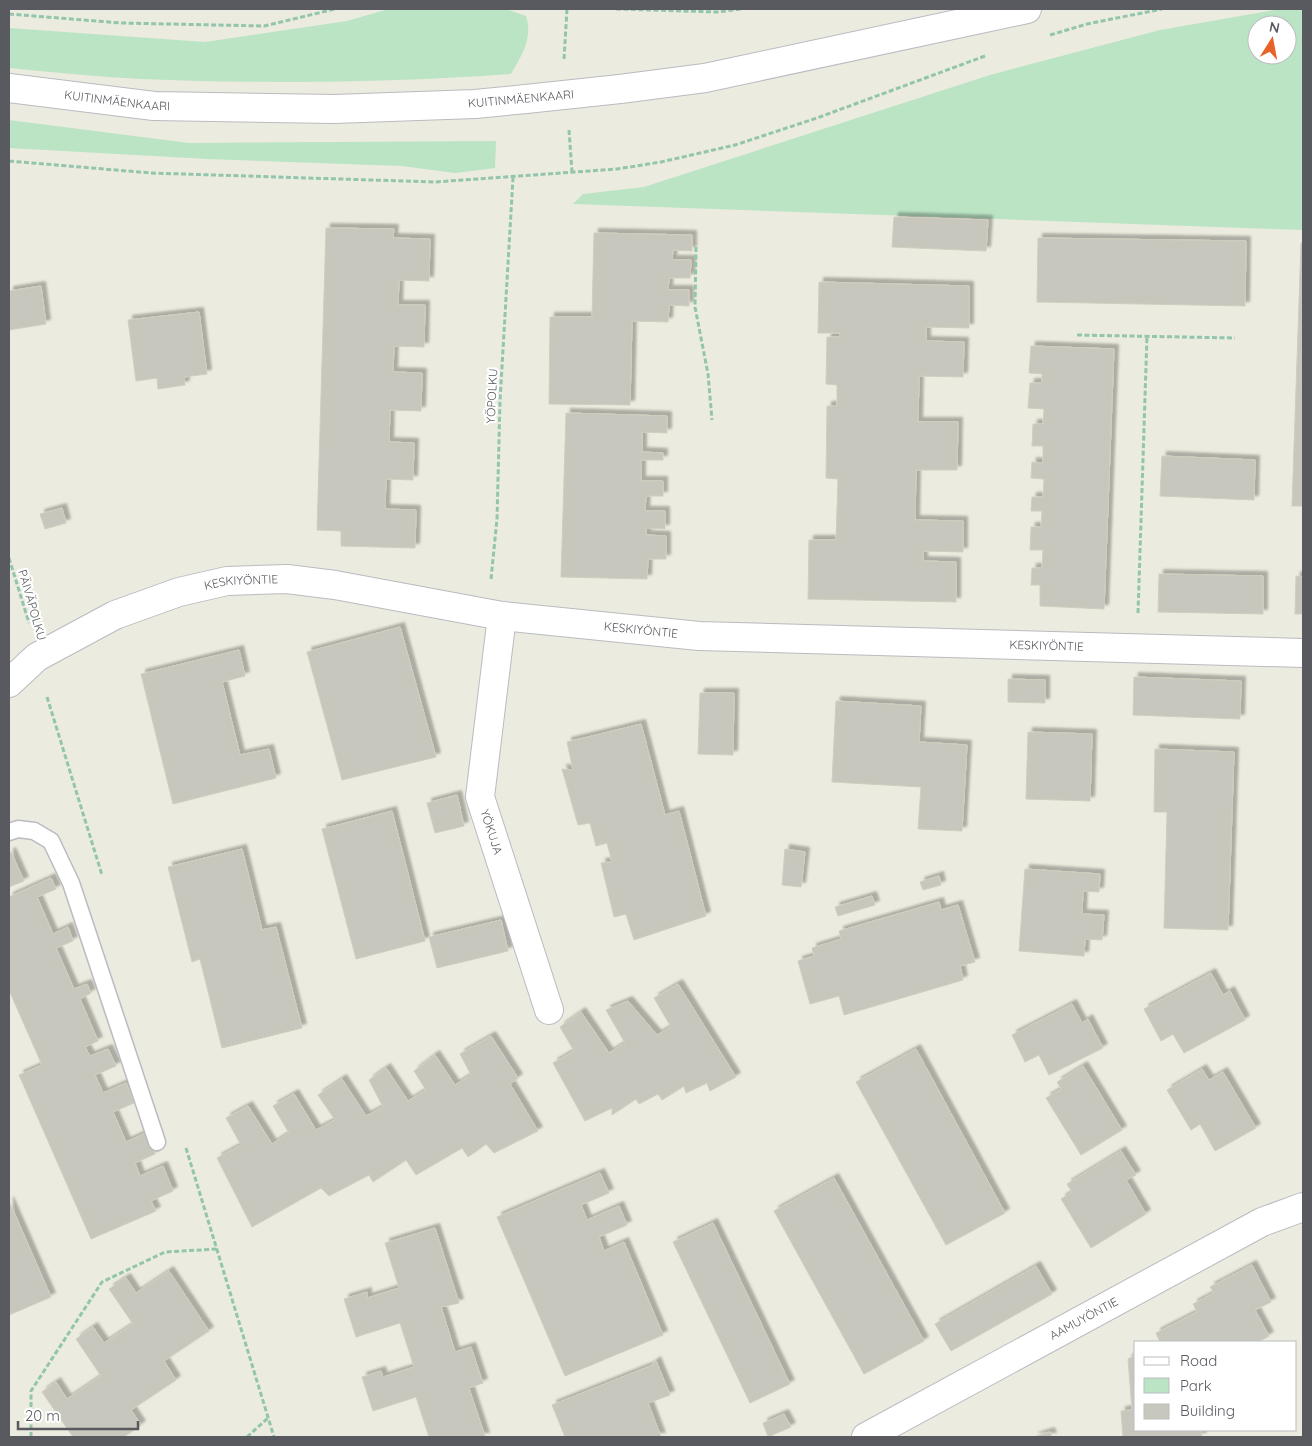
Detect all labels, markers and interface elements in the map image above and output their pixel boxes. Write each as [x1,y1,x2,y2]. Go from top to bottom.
north arrow [1247,15,1297,65]
text: N [1268,17,1281,37]
street label: KUITINMÄENKAARI [467,86,575,111]
street label: KUITINMÄENKAARI [63,87,170,113]
street label: YÖPOLKU [483,368,500,424]
street label: PÄIVÄPOLKU [15,568,50,642]
street label: KESKIYÖNTIE [202,571,279,593]
street label: KESKIYÖNTIE [603,618,679,641]
street label: KESKIYÖNTIE [1009,637,1084,654]
street label: YÖKUJA [477,807,506,856]
street label: AAMUYÖNTIE [1047,1294,1121,1343]
legend [1134,1341,1297,1431]
text: Road [1180,1351,1217,1370]
text: Park [1180,1376,1212,1395]
scale bar [18,1398,138,1430]
text: Building [1180,1401,1235,1420]
text: 20 m [25,1406,60,1425]

